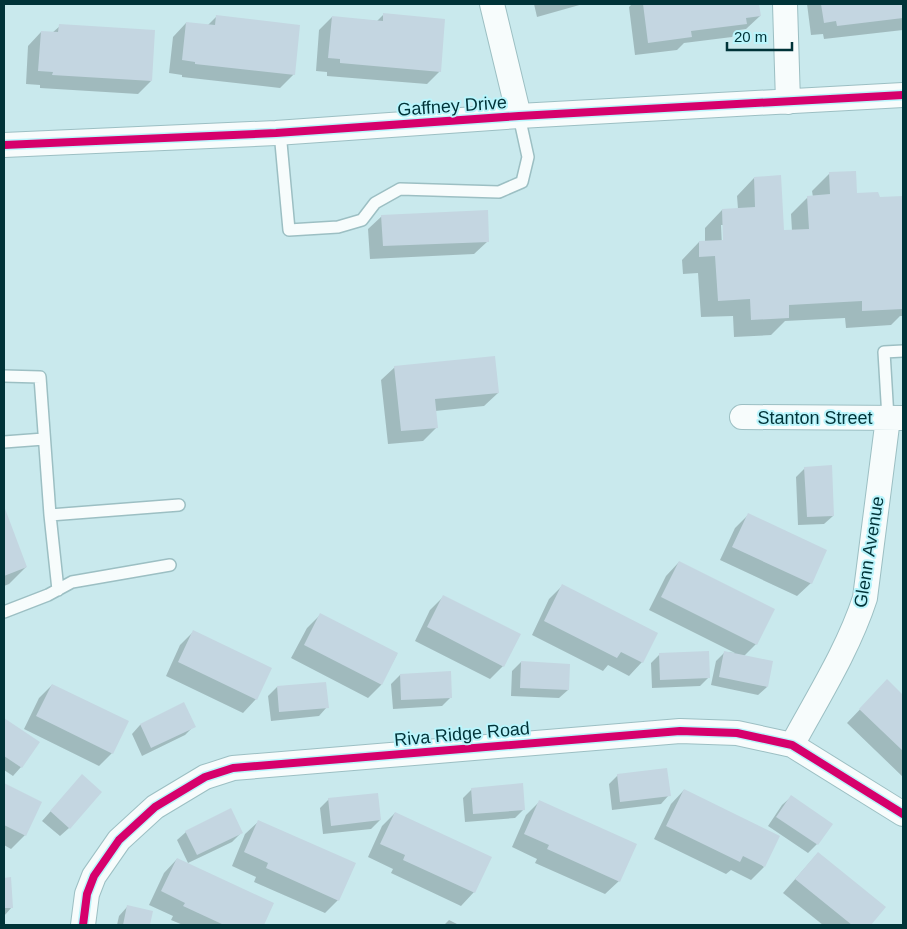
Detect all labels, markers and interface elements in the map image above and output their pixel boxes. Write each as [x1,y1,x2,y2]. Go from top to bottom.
scale bar [727,20,792,52]
text: 20 m [734,28,767,45]
street label: Gaffney Drive [397,92,507,120]
street label: Stanton Street [757,408,873,428]
street label: Glenn Avenue [850,495,888,609]
street label: Riva Ridge Road [393,718,531,750]

